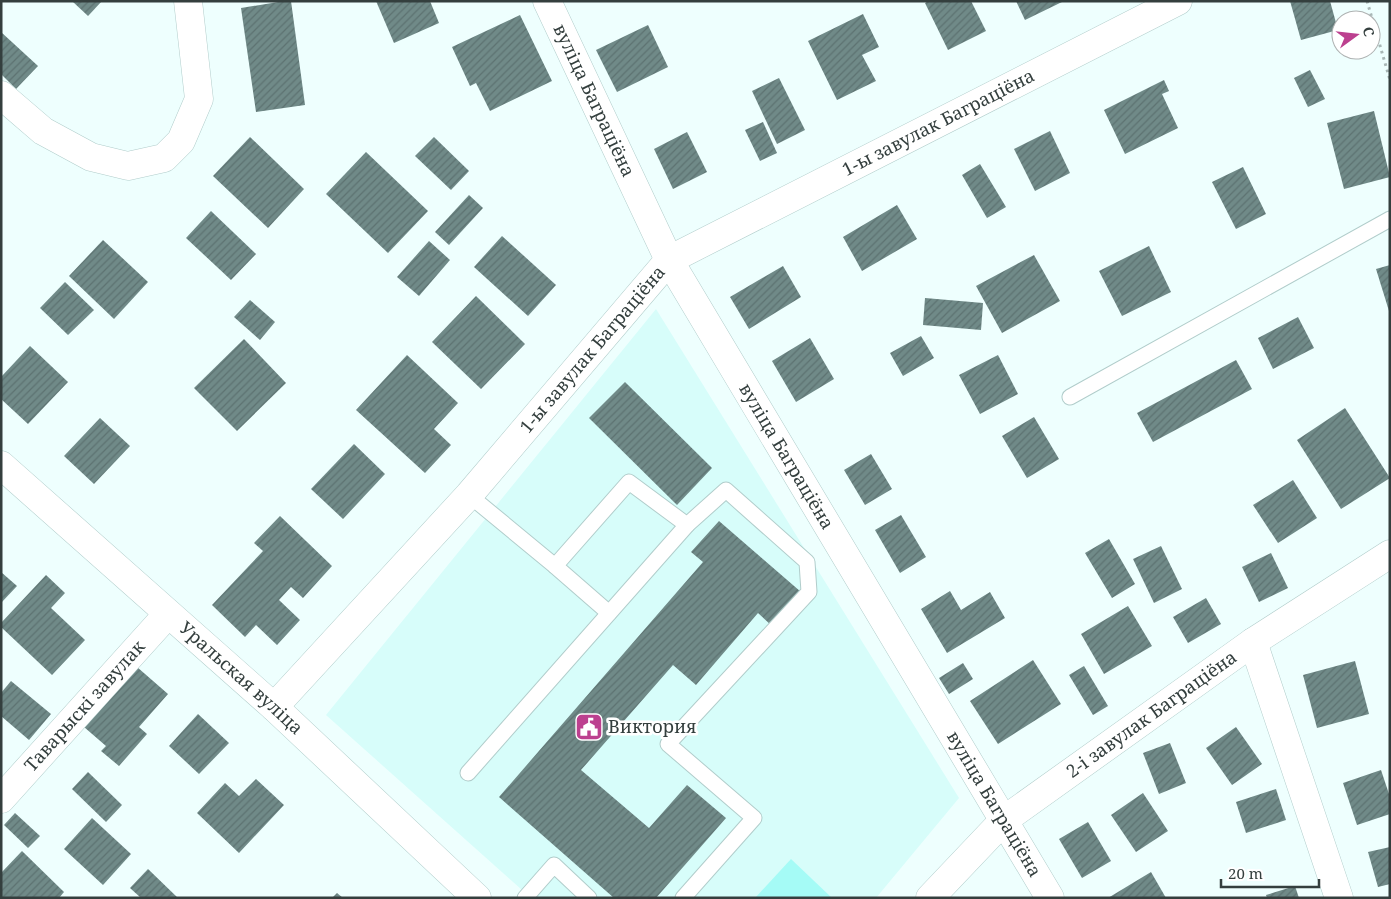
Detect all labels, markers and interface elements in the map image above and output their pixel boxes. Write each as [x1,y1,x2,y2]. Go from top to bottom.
north arrow [1331,10,1381,60]
street label: вуліца Баграціёна [548,20,641,180]
text: С [1359,25,1379,38]
street label: 1-ы завулак Баграціёна [838,63,1038,181]
street label: 1-ы завулак Баграціёна [514,260,670,438]
street label: вуліца Баграціёна [734,378,840,533]
street label: Уральская вуліца [175,616,309,739]
street label: Таварыскі завулак [18,634,150,776]
street label: 2-і завулак Баграціёна [1061,645,1241,783]
public building icon: Виктория [574,712,604,742]
place label: Виктория [608,714,696,738]
street label: вуліца Баграціёна [942,726,1048,881]
scale bar [1221,856,1318,888]
text: 20 m [1228,863,1263,883]

